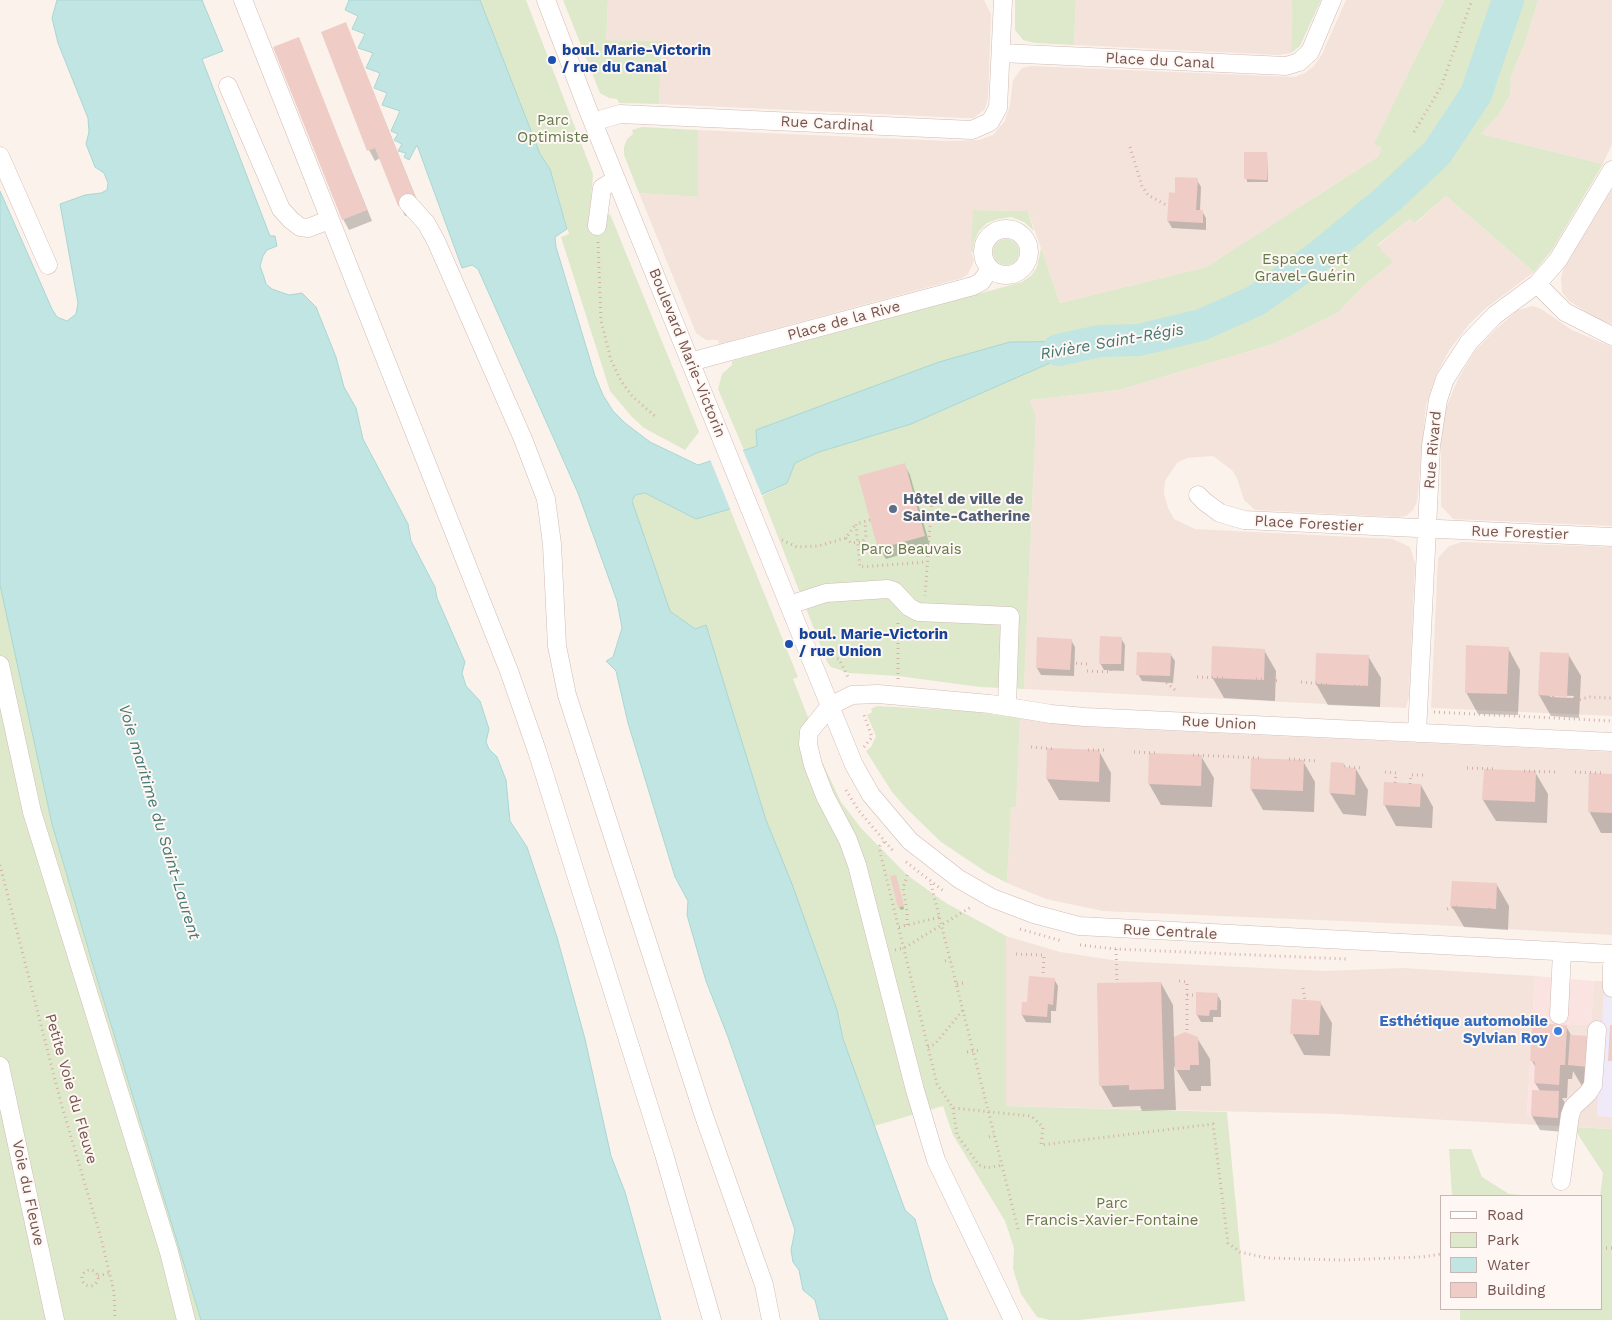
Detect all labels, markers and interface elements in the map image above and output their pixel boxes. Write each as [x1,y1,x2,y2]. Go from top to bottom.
place label: boul. Marie-Victorin / rue du Canal [562,42,711,77]
street label: Place du Canal [1105,49,1215,73]
marker: boul. Marie-Victorin / rue du Canal [546,54,558,66]
park label: Parc Optimiste [517,112,589,147]
street label: Rue Cardinal [780,113,874,135]
park label: Espace vert Gravel-Guérin [1254,251,1356,286]
street label: Boulevard Marie-Victorin [645,266,729,440]
street label: Place de la Rive [786,297,902,345]
water label: Rivière Saint-Régis [1039,320,1185,364]
street label: Rue Rivard [1421,410,1445,490]
place label: Hôtel de ville de Sainte-Catherine [903,491,1030,526]
marker: Hôtel de ville de Sainte-Catherine [887,503,899,515]
street label: Place Forestier [1254,512,1364,536]
street label: Rue Forestier [1471,522,1569,544]
park label: Parc Beauvais [860,541,962,559]
place label: boul. Marie-Victorin / rue Union [799,626,948,661]
marker: boul. Marie-Victorin / rue Union [783,638,795,650]
water label: Voie maritime du Saint-Laurent [114,702,204,942]
street label: Rue Union [1181,712,1257,734]
street label: Rue Centrale [1122,921,1218,943]
street label: Petite Voie du Fleuve [41,1012,101,1166]
place label: Esthétique automobile Sylvian Roy [1379,1013,1548,1048]
marker: Esthétique automobile Sylvian Roy [1552,1025,1564,1037]
street label: Voie du Fleuve [8,1138,48,1248]
park label: Parc Francis-Xavier-Fontaine [1026,1195,1198,1230]
legend [1440,1195,1602,1310]
text: Road [1487,1206,1524,1224]
text: Park [1487,1231,1519,1249]
text: Water [1487,1256,1530,1274]
text: Building [1487,1281,1545,1299]

